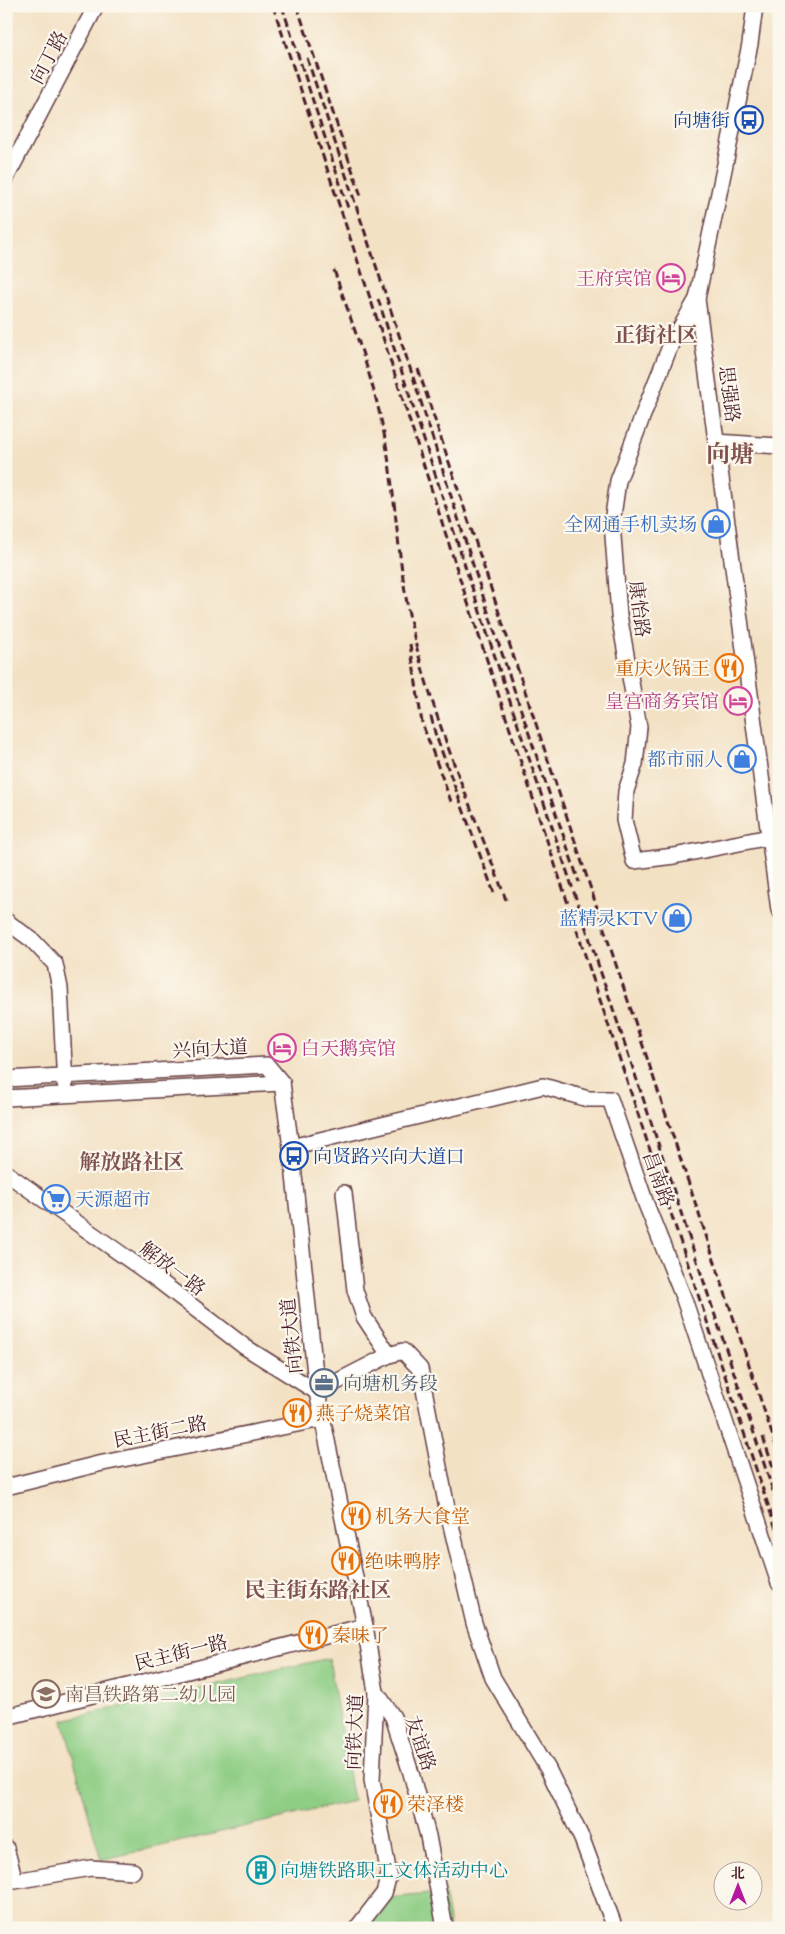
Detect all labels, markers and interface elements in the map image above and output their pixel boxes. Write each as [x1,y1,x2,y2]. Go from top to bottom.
street label: 向丁路 [25,27,76,90]
bus stop icon: 向塘街 [734,105,764,135]
place label: 向塘街 [673,109,730,136]
hotel icon: 王府宾馆 [656,263,686,293]
place label: 王府宾馆 [576,267,652,294]
district label: 正街社区 [614,322,698,352]
street label: 思强路 [711,364,744,424]
district label: 向塘 [706,439,754,473]
shop icon: 全网通手机卖场 [701,509,731,539]
place label: 全网通手机卖场 [564,513,697,540]
street label: 康怡路 [621,579,654,639]
restaurant icon: 重庆火锅王 [714,653,744,683]
place label: 重庆火锅王 [615,657,710,684]
hotel icon: 皇宫商务宾馆 [723,686,753,716]
place label: 皇宫商务宾馆 [605,690,719,717]
shop icon: 都市丽人 [727,744,757,774]
place label: 都市丽人 [647,748,723,775]
shop icon: 蓝精灵KTV [662,903,692,933]
place label: 蓝精灵KTV [559,907,658,934]
hotel icon: 白天鹅宾馆 [267,1033,297,1063]
street label: 兴向大道 [171,1035,249,1066]
place label: 白天鹅宾馆 [301,1037,396,1064]
bus stop icon: 向贤路兴向大道口 [279,1141,309,1171]
place label: 向贤路兴向大道口 [313,1145,465,1172]
street label: 昌南路 [634,1148,679,1211]
district label: 解放路社区 [80,1149,185,1179]
supermarket icon: 天源超市 [41,1184,71,1214]
place label: 天源超市 [75,1188,151,1215]
street label: 解放一路 [133,1236,210,1304]
street label: 向铁大道 [276,1297,311,1375]
office icon: 向塘机务段 [309,1368,339,1398]
place label: 向塘机务段 [343,1372,438,1399]
restaurant icon: 燕子烧菜馆 [282,1398,312,1428]
place label: 燕子烧菜馆 [316,1402,411,1429]
street label: 民主街二路 [111,1411,210,1456]
restaurant icon: 机务大食堂 [341,1501,371,1531]
place label: 机务大食堂 [375,1505,470,1532]
restaurant icon: 绝味鸭脖 [331,1546,361,1576]
place label: 绝味鸭脖 [365,1550,441,1577]
district label: 民主街东路社区 [245,1577,392,1607]
restaurant icon: 秦味了 [298,1620,328,1650]
place label: 秦味了 [332,1624,389,1651]
street label: 民主街一路 [132,1630,231,1679]
school or university icon: 南昌铁路第二幼儿园 [31,1679,61,1709]
place label: 南昌铁路第二幼儿园 [65,1683,236,1710]
street label: 向铁大道 [342,1694,371,1771]
street label: 友谊路 [397,1712,441,1775]
restaurant icon: 荣泽楼 [373,1789,403,1819]
place label: 荣泽楼 [407,1793,464,1820]
building icon: 向塘铁路职工文体活动中心 [246,1855,276,1885]
place label: 向塘铁路职工文体活动中心 [280,1859,508,1886]
north arrow [712,1862,762,1912]
text: 北 [731,1865,745,1885]

